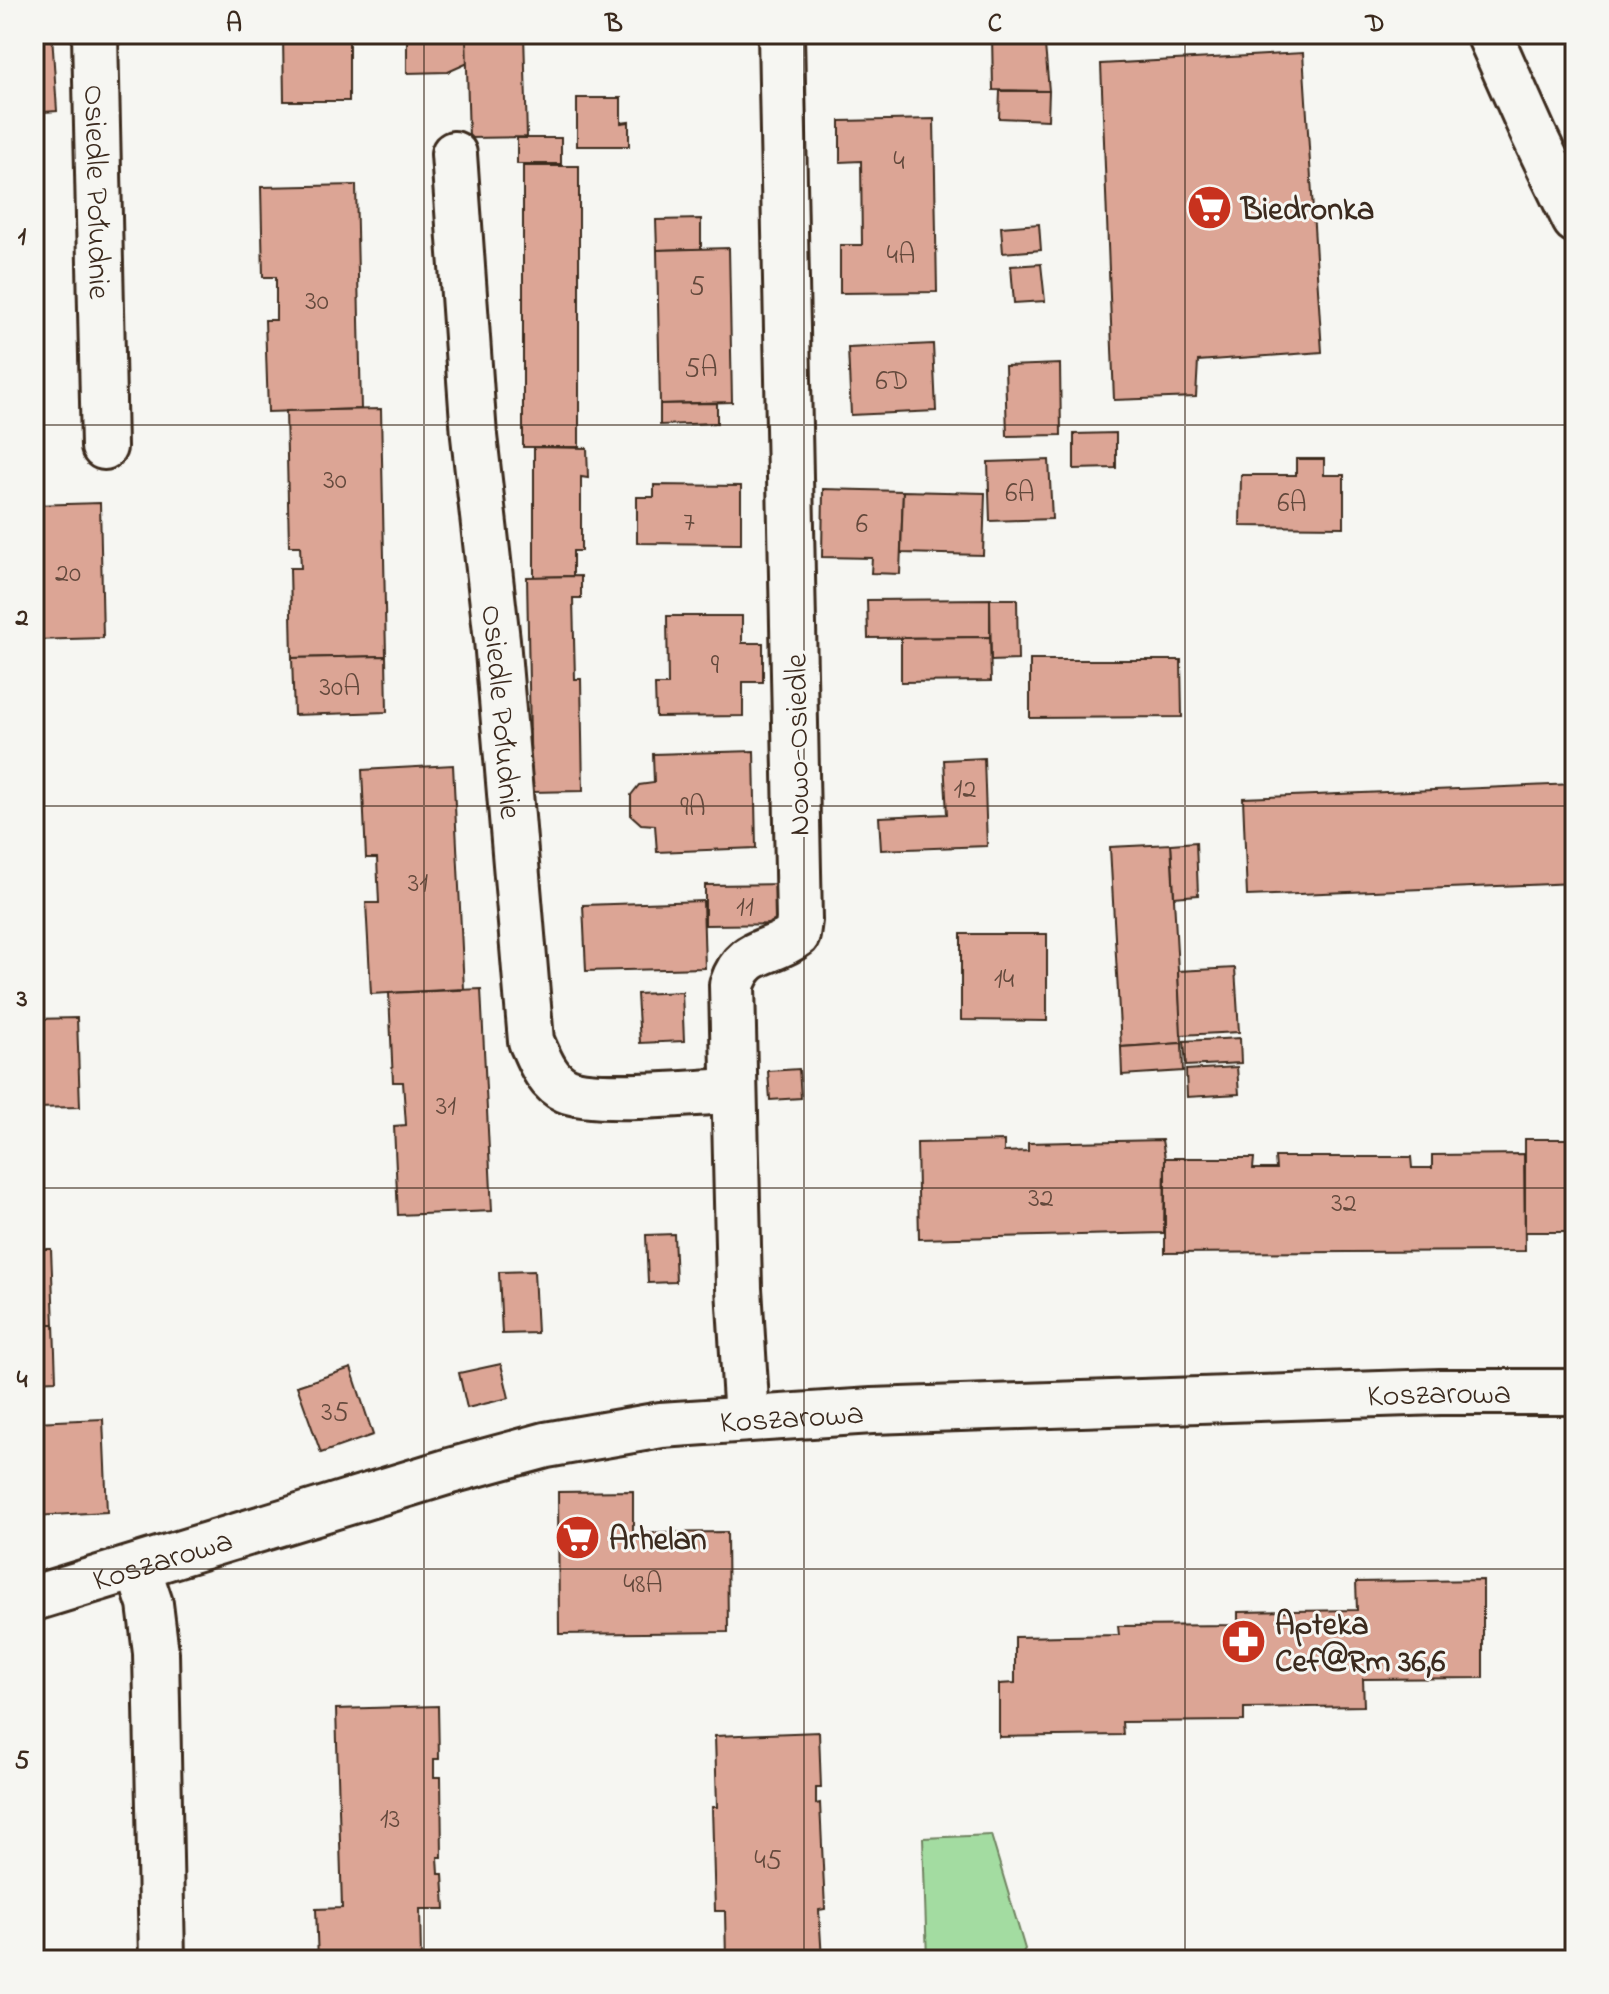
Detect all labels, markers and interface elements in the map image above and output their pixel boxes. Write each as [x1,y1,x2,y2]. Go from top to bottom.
text: A [226,6,242,44]
text: B [604,6,623,44]
text: C [988,6,1002,44]
text: D [1364,6,1385,44]
street label: Osiedle Południe [69,84,121,301]
house number: 4 [893,142,905,183]
supermarket icon: Biedronka [1186,184,1234,232]
place label: Biedronka [1239,188,1374,235]
text: 1 [18,219,27,257]
house number: 4A [887,236,915,277]
house number: 5 [689,267,705,308]
house number: 30 [305,282,329,323]
house number: 5A [684,349,718,390]
house number: 6D [876,362,908,403]
house number: 30 [323,461,347,502]
house number: 6A [1005,474,1035,515]
house number: 6A [1277,484,1307,525]
house number: 7 [683,503,695,544]
house number: 6 [856,505,868,546]
house number: 20 [55,554,81,595]
text: 2 [15,600,29,638]
street label: Osiedle Południe [466,603,532,822]
house number: 9 [711,646,720,687]
street label: Nowo-Osiedle [774,653,825,837]
house number: 30A [320,668,360,709]
house number: 12 [954,770,976,811]
house number: 9A [680,788,706,829]
house number: 31 [408,864,428,905]
house number: 11 [736,888,754,929]
house number: 14 [994,960,1015,1001]
text: 3 [16,981,28,1019]
house number: 31 [436,1087,456,1128]
house number: 32 [1028,1179,1054,1220]
house number: 32 [1331,1184,1357,1225]
text: 4 [17,1362,28,1400]
street label: Koszarowa [1366,1372,1511,1421]
street label: Koszarowa [718,1392,865,1448]
house number: 35 [321,1393,349,1434]
supermarket icon: Arhelan [554,1514,602,1562]
place label: Arhelan [609,1518,707,1565]
street label: Koszarowa [87,1519,239,1606]
house number: 48A [623,1565,663,1606]
place label: Apteka Cef@Rm 36,6 [1275,1603,1445,1687]
pharmacy icon: Apteka Cef@Rm 36,6 [1220,1617,1268,1665]
text: 5 [15,1743,30,1781]
house number: 13 [380,1800,400,1841]
house number: 45 [754,1841,782,1882]

